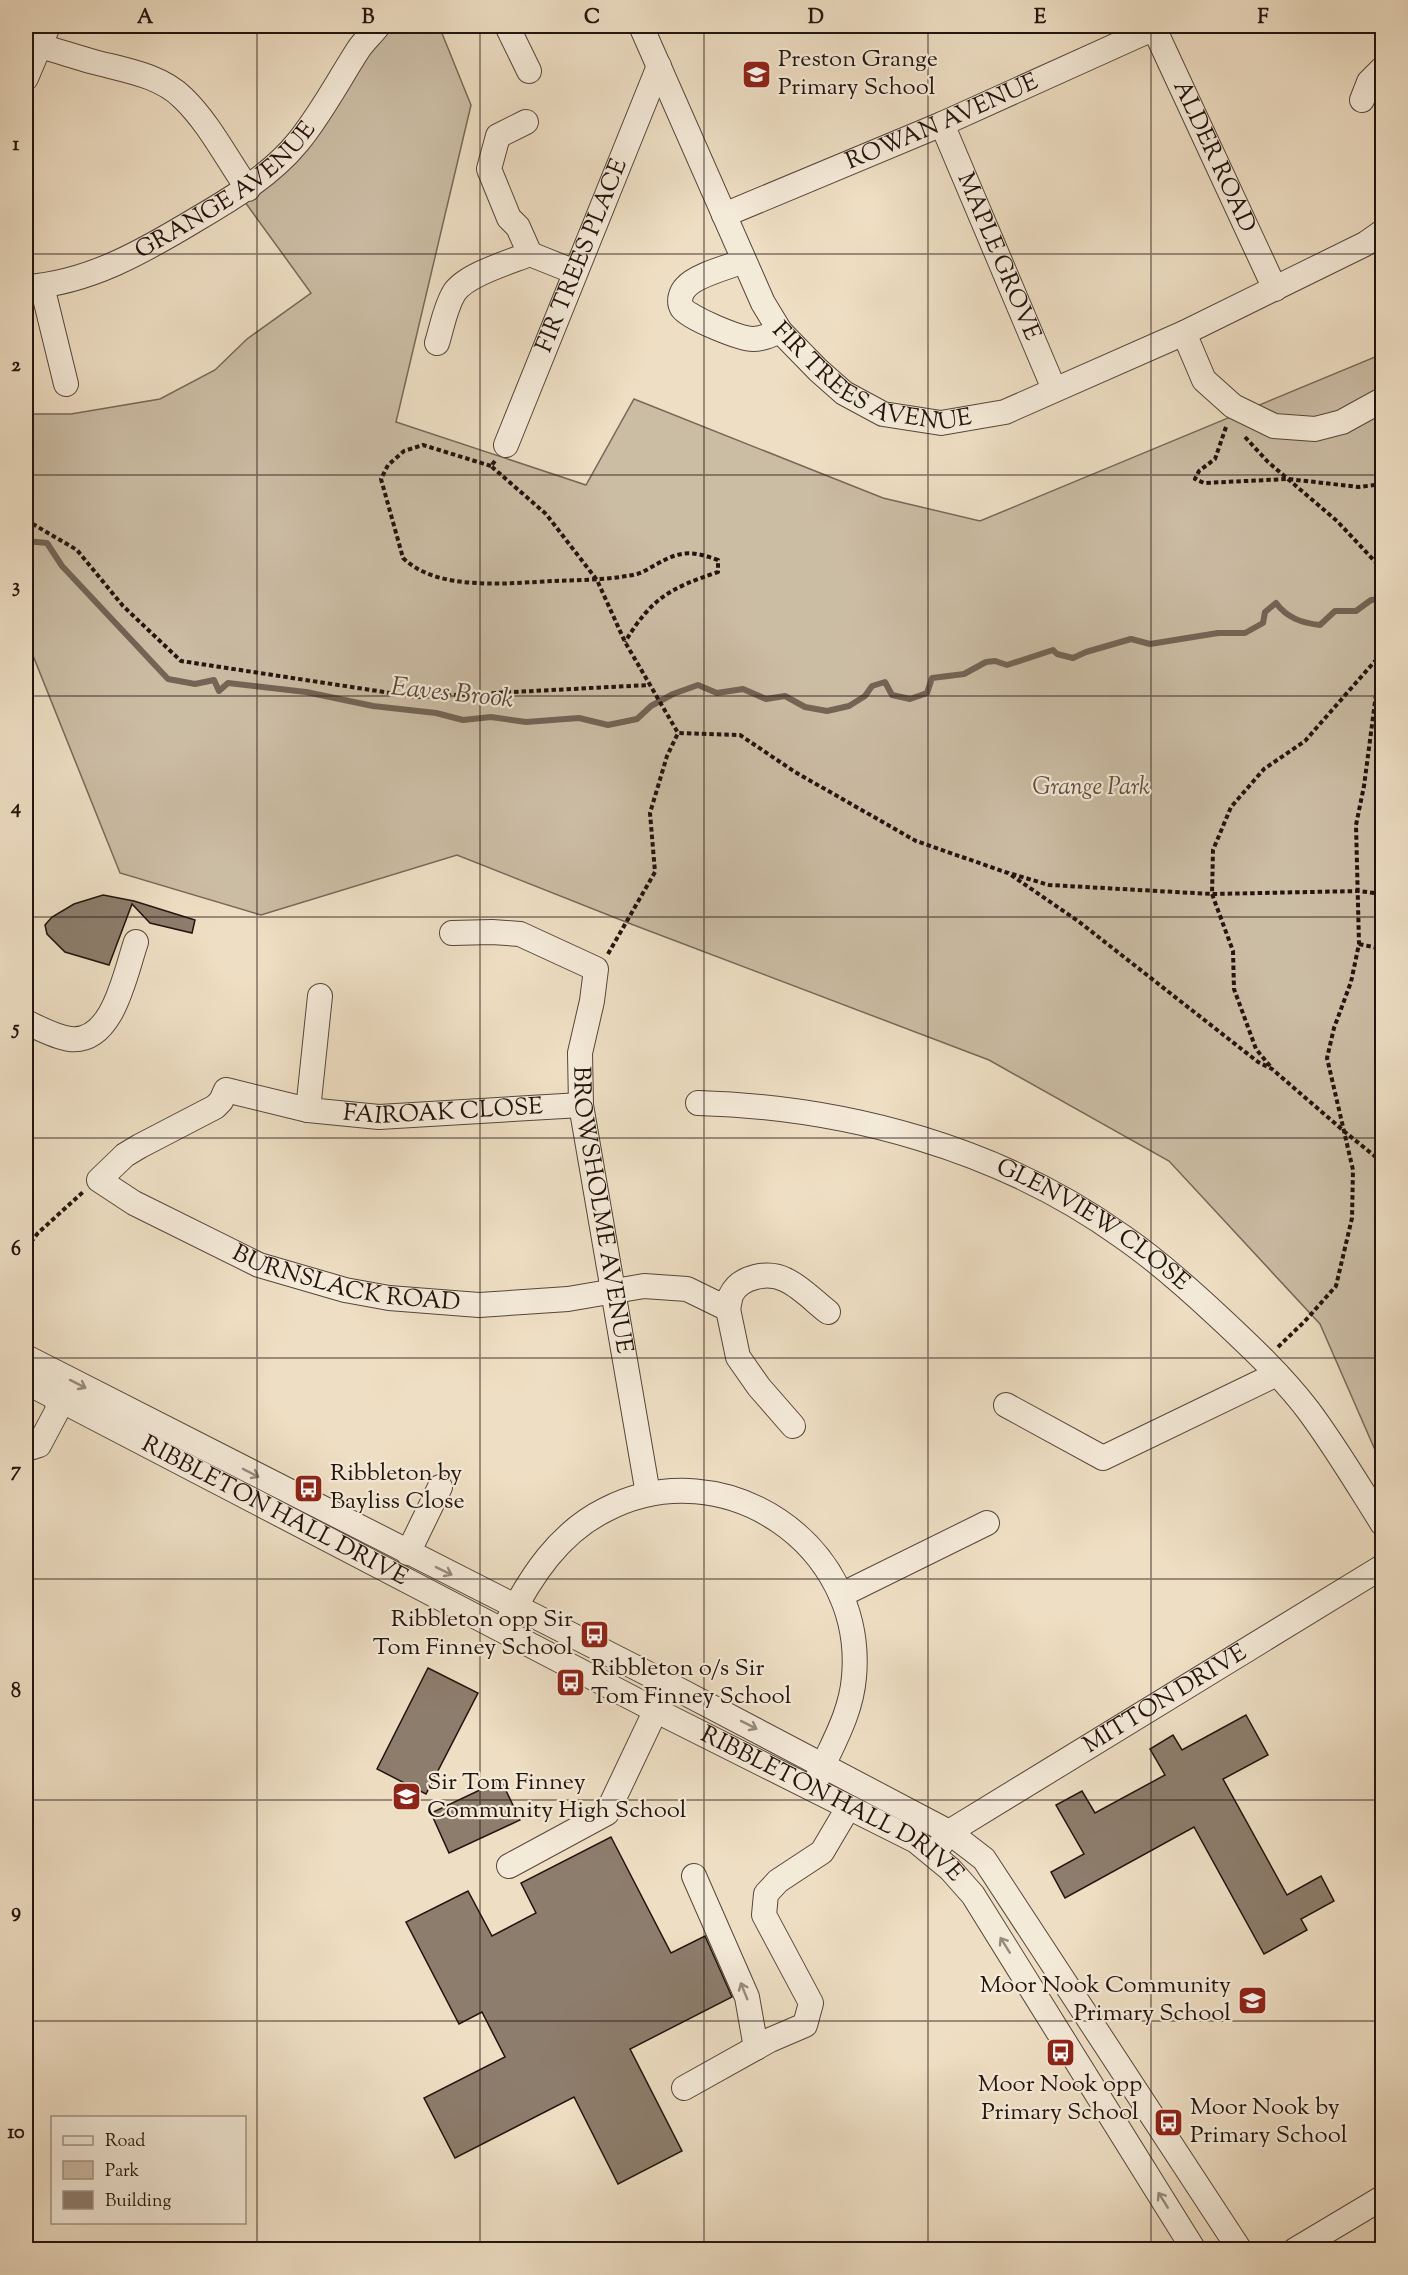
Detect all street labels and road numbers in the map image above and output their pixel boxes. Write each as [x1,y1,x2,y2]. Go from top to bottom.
street label: ROWAN AVENUE [841,65,1044,179]
street label: ALDER ROAD [1164,75,1264,238]
street label: GRANGE AVENUE [129,114,325,268]
street label: FIR TREES PLACE [528,153,637,358]
street label: MAPLE GROVE [948,167,1049,346]
street label: FIR TREES AVENUE [764,315,975,440]
street label: BROWSHOLME AVENUE [563,1066,641,1357]
street label: FAIROAK CLOSE [341,1090,544,1134]
street label: GLENVIEW CLOSE [990,1151,1197,1300]
street label: BURNSLACK ROAD [226,1237,462,1320]
street label: RIBBLETON HALL DRIVE [135,1428,414,1595]
street label: MITTON DRIVE [1077,1636,1254,1763]
street label: RIBBLETON HALL DRIVE [694,1718,971,1890]

